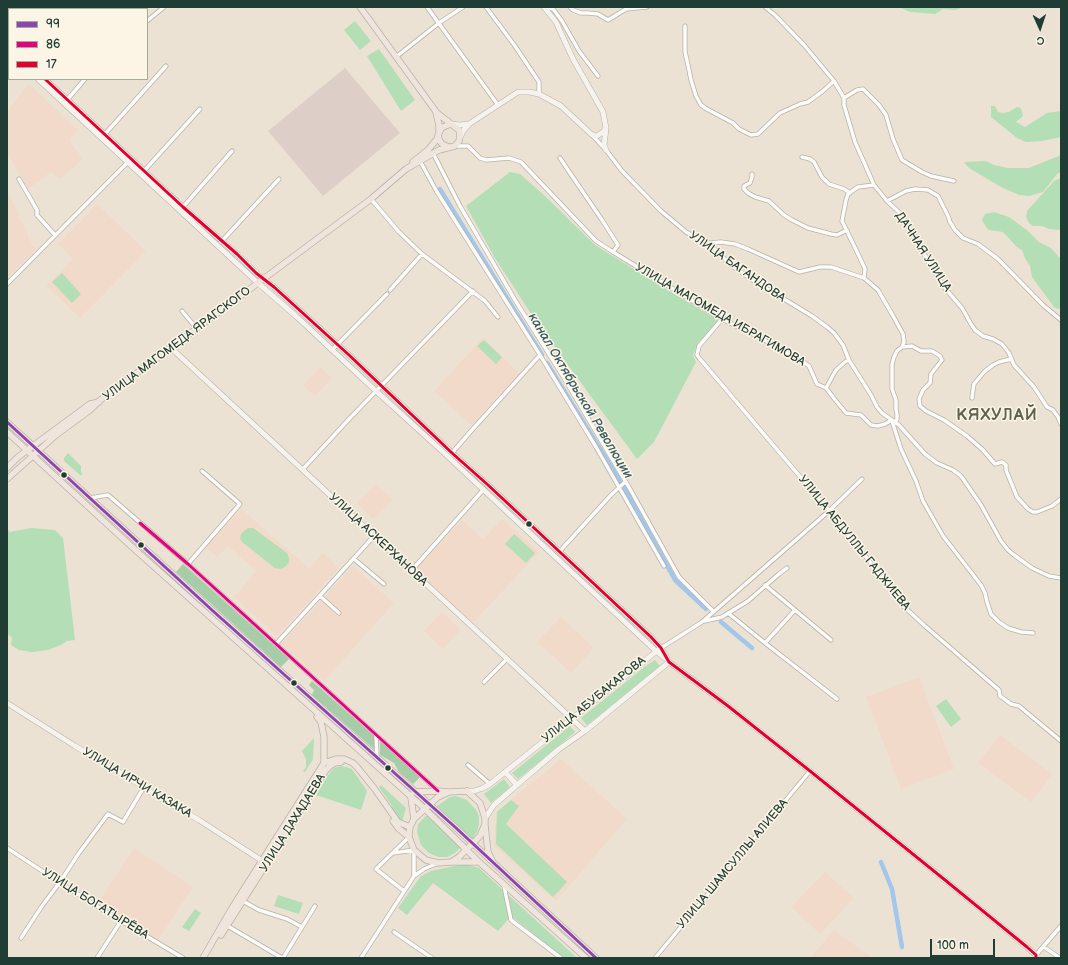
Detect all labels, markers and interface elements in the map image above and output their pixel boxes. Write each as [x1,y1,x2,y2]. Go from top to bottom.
legend [8,8,148,80]
north arrow [1020,8,1060,48]
text: 99 [46,17,60,32]
text: С [1036,34,1045,47]
text: 86 [46,37,60,52]
text: 17 [46,57,57,72]
street label: ДАЧНАЯ УЛИЦА [892,209,954,295]
street label: УЛИЦА БАГАНДОВА [686,228,788,306]
street label: УЛИЦА МАГОМЕДА ИБРАГИМОВА [632,260,808,370]
street label: УЛИЦА МАГОМЕДА ЯРАГСКОГО [100,284,254,404]
water label: канал Октябрьской Революции [524,310,636,482]
district label: КЯХУЛАЙ [956,406,1038,426]
unlabelled marker [59,470,69,480]
street label: УЛИЦА АБДУЛЛЫ ГАДЖИЕВА [795,472,913,614]
street label: УЛИЦА АСКЕРХАНОВА [326,491,430,589]
unlabelled marker [524,519,534,529]
unlabelled marker [136,540,146,550]
street label: УЛИЦА АБУБАКАРОВА [539,654,649,746]
unlabelled marker [289,678,299,688]
street label: УЛИЦА ИРЧИ КАЗАКА [80,745,194,821]
unlabelled marker [383,763,393,773]
street label: УЛИЦА ДАХАДАЕВА [257,771,329,875]
street label: УЛИЦА ШАМСУЛЛЫ АЛИЕВА [675,796,791,932]
street label: УЛИЦА БОГАТЫРЁВА [39,865,151,943]
scale bar [932,931,997,957]
text: 100 m [937,938,969,953]

